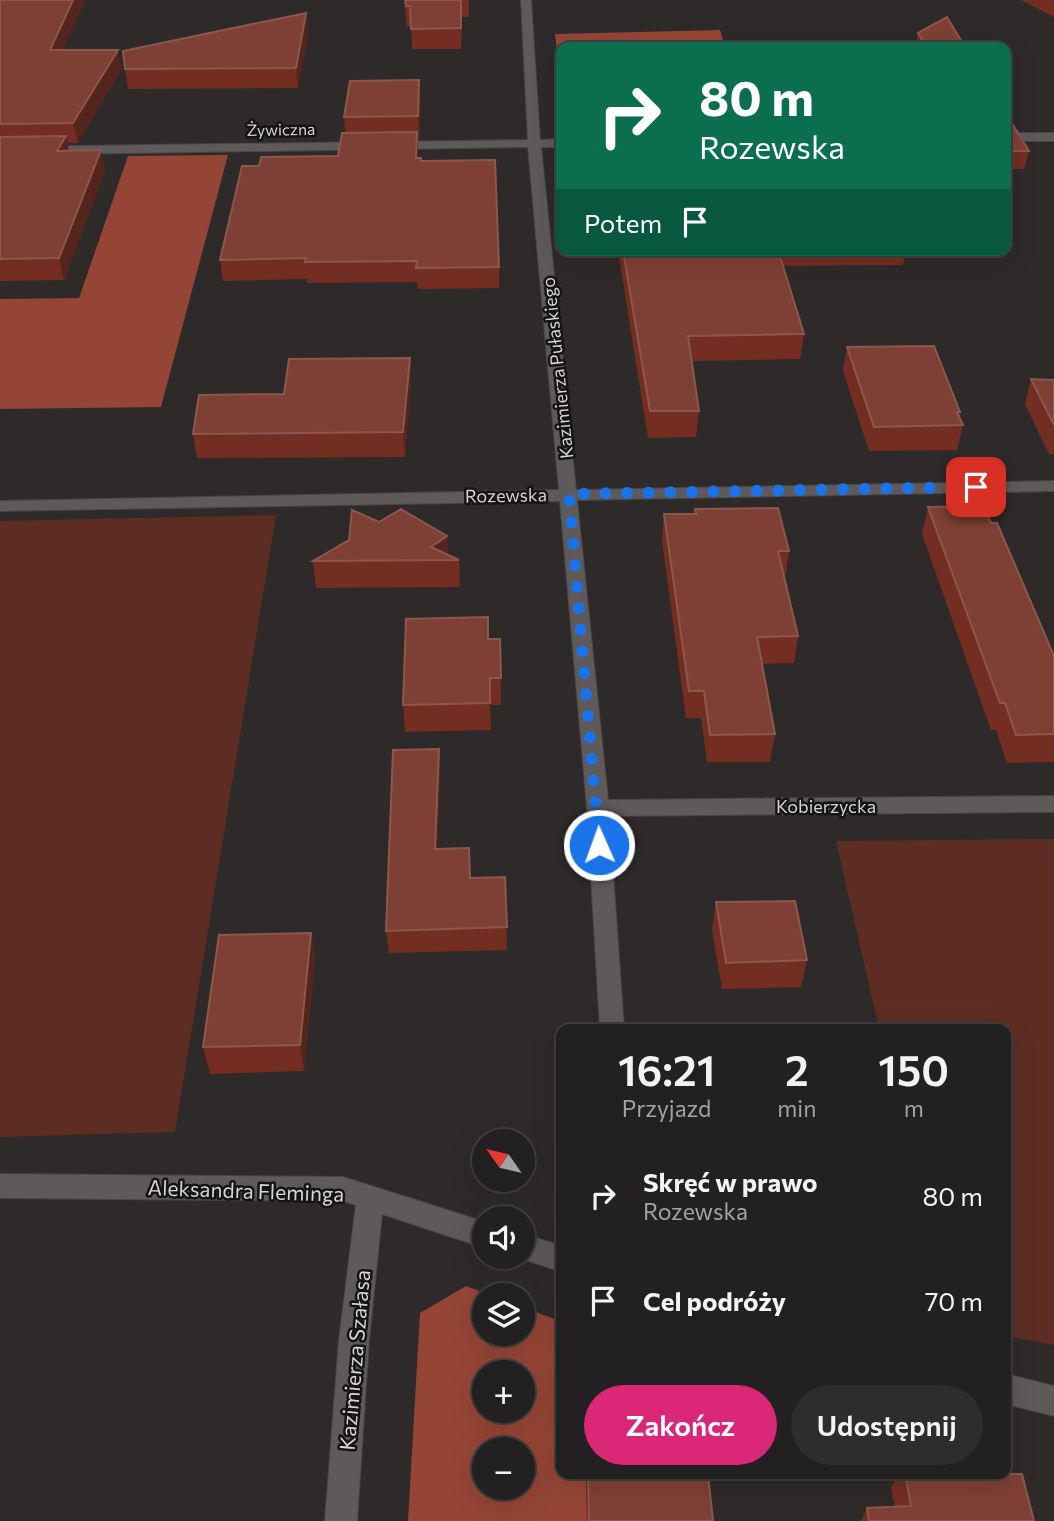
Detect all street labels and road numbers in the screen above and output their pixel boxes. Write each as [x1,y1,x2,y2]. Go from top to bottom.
street label: Żywiczna [246,119,316,139]
street label: Kazimierza Pułaskiego [537,276,577,460]
street label: Rozewska [465,483,547,507]
street label: Kobierzycka [776,795,876,817]
street label: Aleksandra Fleminga [147,1174,345,1206]
street label: Kazimierza Szałasa [334,1269,374,1451]

